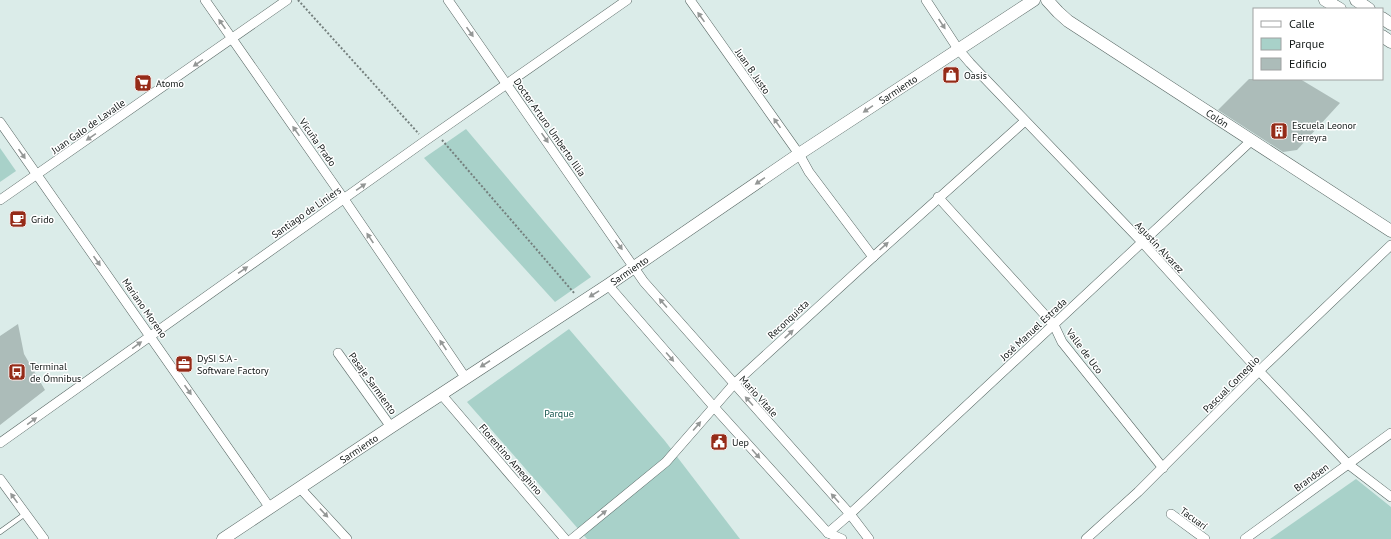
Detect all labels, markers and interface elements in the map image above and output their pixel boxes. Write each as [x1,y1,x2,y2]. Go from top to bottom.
legend [1253,8,1383,80]
one-way arrow [697,11,705,22]
text: Calle [1289,16,1315,31]
one-way arrow [218,19,226,29]
one-way arrow [938,19,946,30]
one-way arrow [466,27,474,37]
text: Parque [1289,36,1324,51]
street label: Juan B. Justo [732,45,773,96]
text: Edificio [1289,56,1327,71]
one-way arrow [193,59,203,67]
shop icon: Oasis [941,65,961,85]
place label: Oasis [964,69,987,82]
street label: Sarmiento [876,72,920,107]
supermarket icon: Atomo [133,73,153,93]
street label: Doctor Arturo Umberto Illia [511,76,589,179]
place label: Atomo [156,77,184,90]
street label: Juan Galo de Lavalle [48,96,128,157]
one-way arrow [862,105,873,113]
street label: Colón [1203,106,1231,131]
street label: Vicuña Prado [296,115,339,169]
one-way arrow [773,117,781,128]
place label: Escuela Leonor Ferreyra [1292,119,1357,144]
building icon: Escuela Leonor Ferreyra [1269,121,1289,141]
one-way arrow [292,125,300,136]
one-way arrow [86,133,96,141]
one-way arrow [541,133,549,144]
one-way arrow [18,149,26,160]
one-way arrow [754,177,765,185]
one-way arrow [356,183,366,191]
street label: Santiago de Liniers [269,184,344,241]
cafe icon: Grido [8,209,28,229]
place label: Grido [31,213,54,226]
street label: Agustín Alvarez [1132,219,1187,276]
one-way arrow [366,232,374,243]
one-way arrow [615,240,623,250]
one-way arrow [879,242,889,251]
street label: Sarmiento [608,253,651,289]
one-way arrow [93,255,101,266]
one-way arrow [238,266,249,274]
street label: Mariano Moreno [119,276,170,341]
one-way arrow [589,290,599,298]
street label: José Manuel Estrada [997,295,1069,364]
street label: Reconquista [765,297,812,342]
one-way arrow [658,298,668,308]
street label: Valle de Uco [1063,325,1106,376]
one-way arrow [783,330,794,339]
one-way arrow [439,340,447,350]
one-way arrow [132,341,143,349]
street label: Pasaje Sarmiento [346,350,399,417]
one-way arrow [666,351,675,362]
place label: DySI S.A - Software Factory [197,352,269,377]
street label: Pascual Comeglio [1200,353,1262,415]
office icon: DySI S.A - Software Factory [174,354,194,374]
place label: Terminal de Ómnibus [30,360,81,385]
one-way arrow [479,361,491,368]
bus stop icon: Terminal de Ómnibus [7,362,27,382]
street label: Mario Vitale [737,373,781,420]
one-way arrow [184,385,192,395]
one-way arrow [744,396,753,406]
park label: Parque [544,407,574,420]
one-way arrow [26,417,37,425]
street label: Florentino Ameghino [476,421,545,498]
one-way arrow [692,421,701,431]
street label: Sarmiento [337,431,381,467]
public building icon: Uep [709,432,729,452]
place label: Uep [732,436,749,449]
one-way arrow [752,449,761,459]
street label: Brandsen [1291,460,1331,494]
one-way arrow [9,492,18,503]
one-way arrow [831,492,840,503]
street label: Tacuarí [1178,504,1210,533]
one-way arrow [319,508,328,519]
one-way arrow [596,510,607,519]

